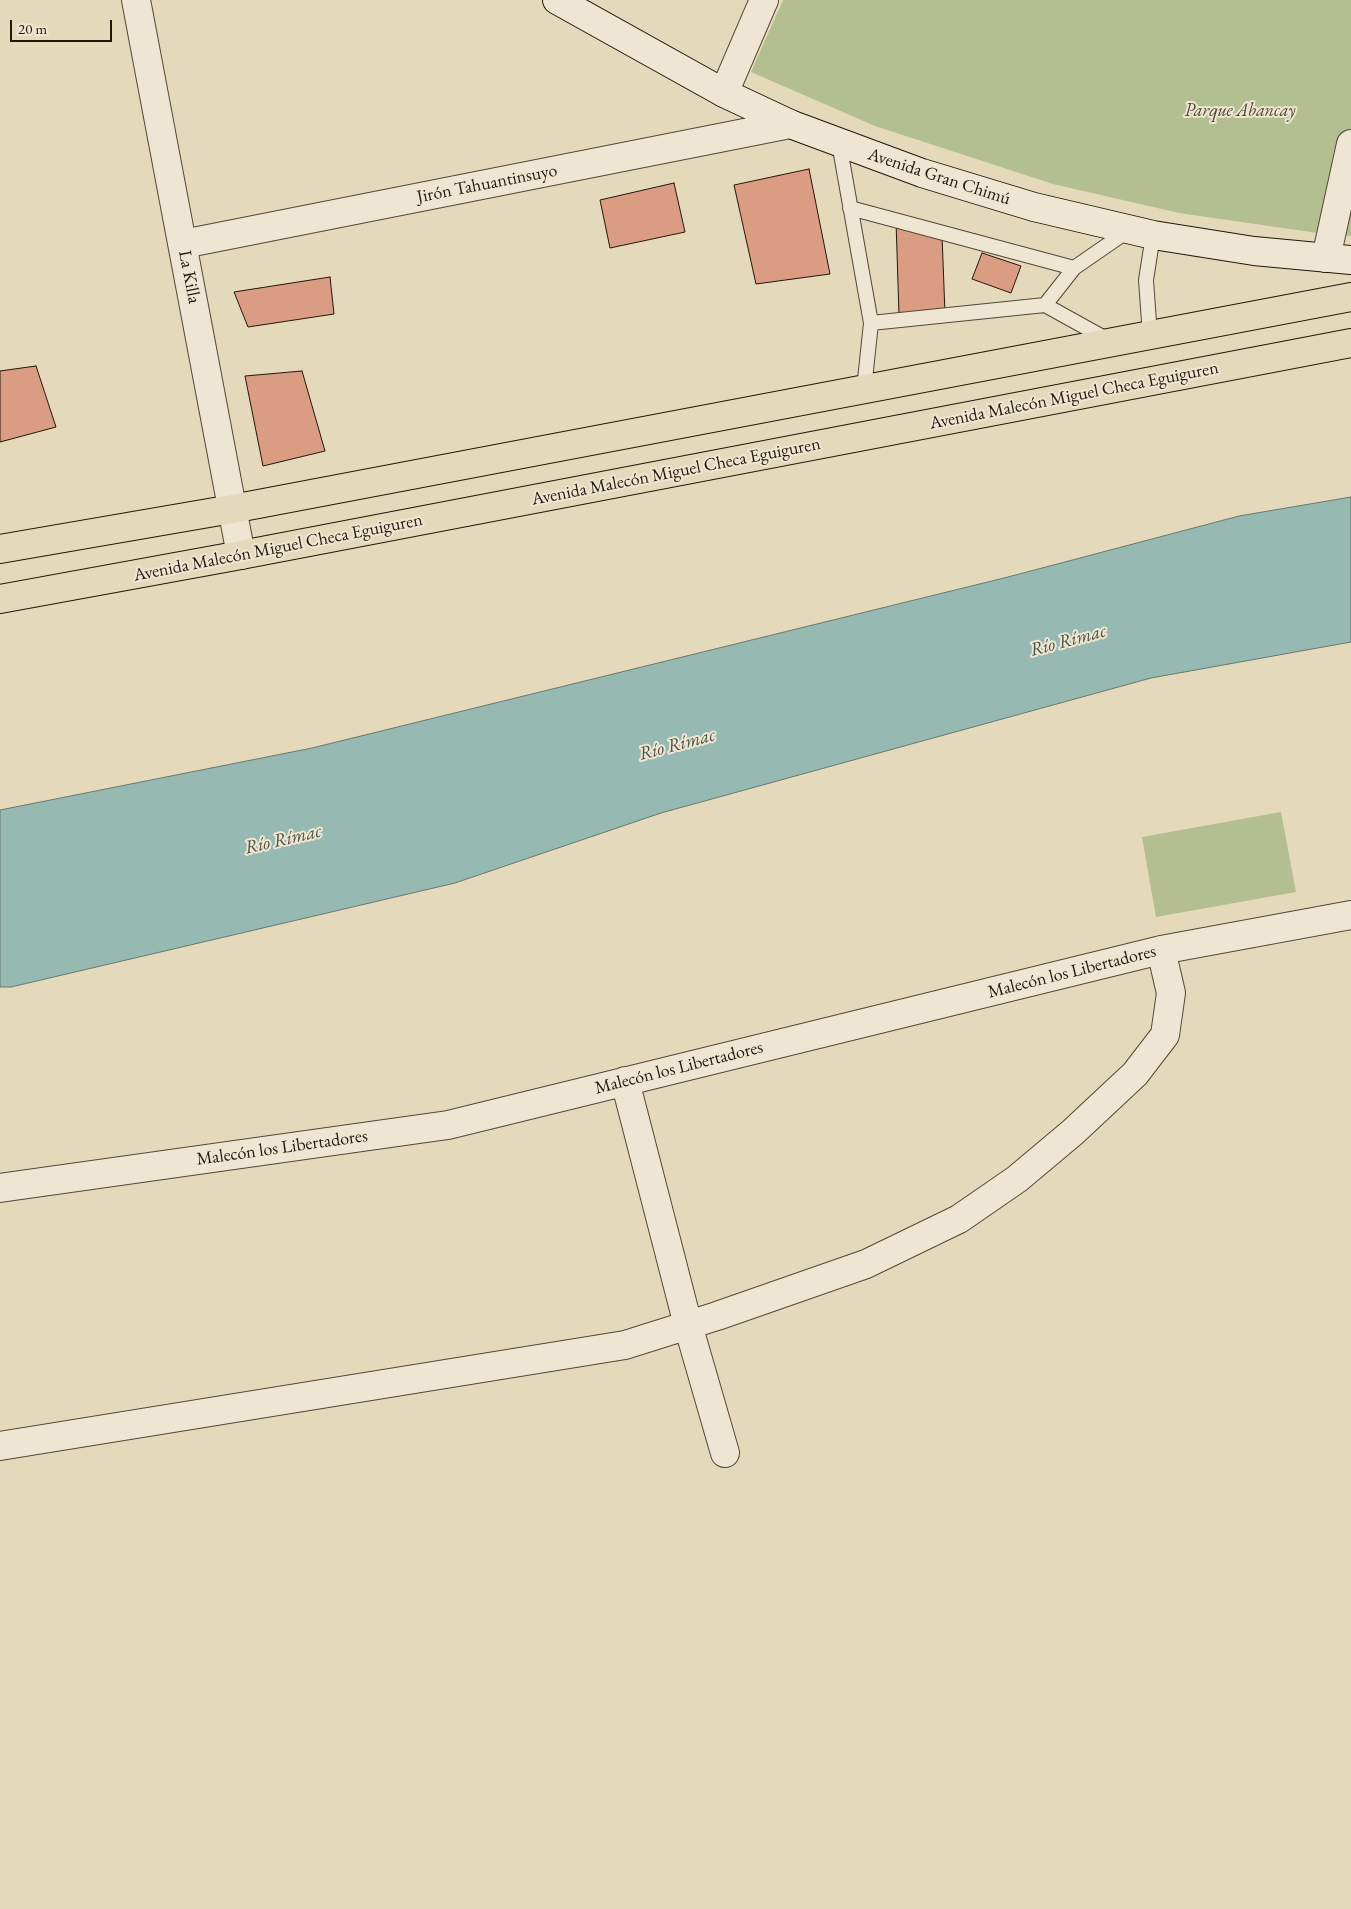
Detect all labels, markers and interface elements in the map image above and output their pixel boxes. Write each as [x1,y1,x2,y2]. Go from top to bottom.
scale bar [12,10,115,42]
text: 20 m [18,19,47,38]
park label: Parque Abancay [1184,100,1296,122]
street label: Avenida Gran Chimú [865,144,1013,210]
street label: Jirón Tahuantinsuyo [415,160,559,208]
street label: La Killa [173,249,205,305]
street label: Avenida Malecón Miguel Checa Eguiguren [928,357,1220,435]
street label: Avenida Malecón Miguel Checa Eguiguren [530,433,822,511]
street label: Avenida Malecón Miguel Checa Eguiguren [132,509,424,587]
water label: Río Rímac [1027,620,1109,662]
water label: Río Rímac [636,724,718,766]
water label: Río Rímac [242,820,324,860]
street label: Malecón los Libertadores [986,941,1158,1003]
street label: Malecón los Libertadores [593,1037,765,1099]
street label: Malecón los Libertadores [195,1125,369,1171]

